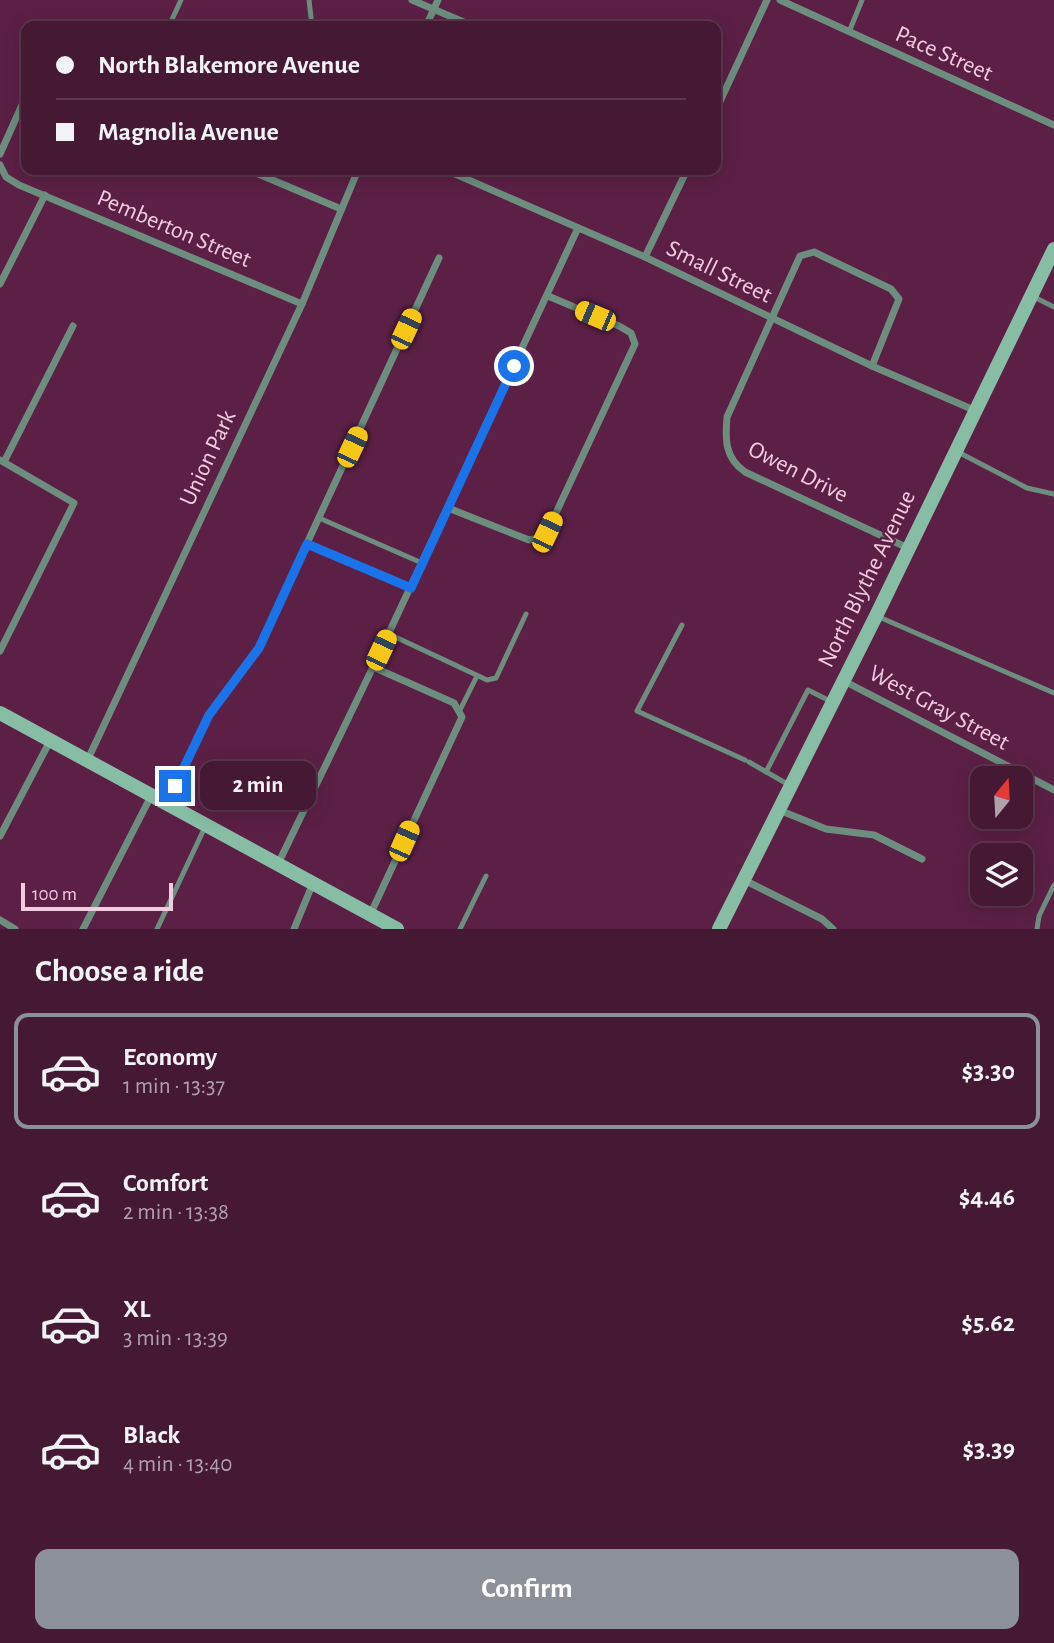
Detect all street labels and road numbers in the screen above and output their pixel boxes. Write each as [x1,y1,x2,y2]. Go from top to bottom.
street label: Pace Street [892,22,997,86]
street label: Pemberton Street [94,186,255,272]
street label: Small Street [663,236,776,308]
street label: Union Park [176,407,240,509]
street label: Owen Drive [744,437,852,507]
street label: North Blythe Avenue [814,487,920,671]
street label: West Gray Street [865,661,1013,755]

